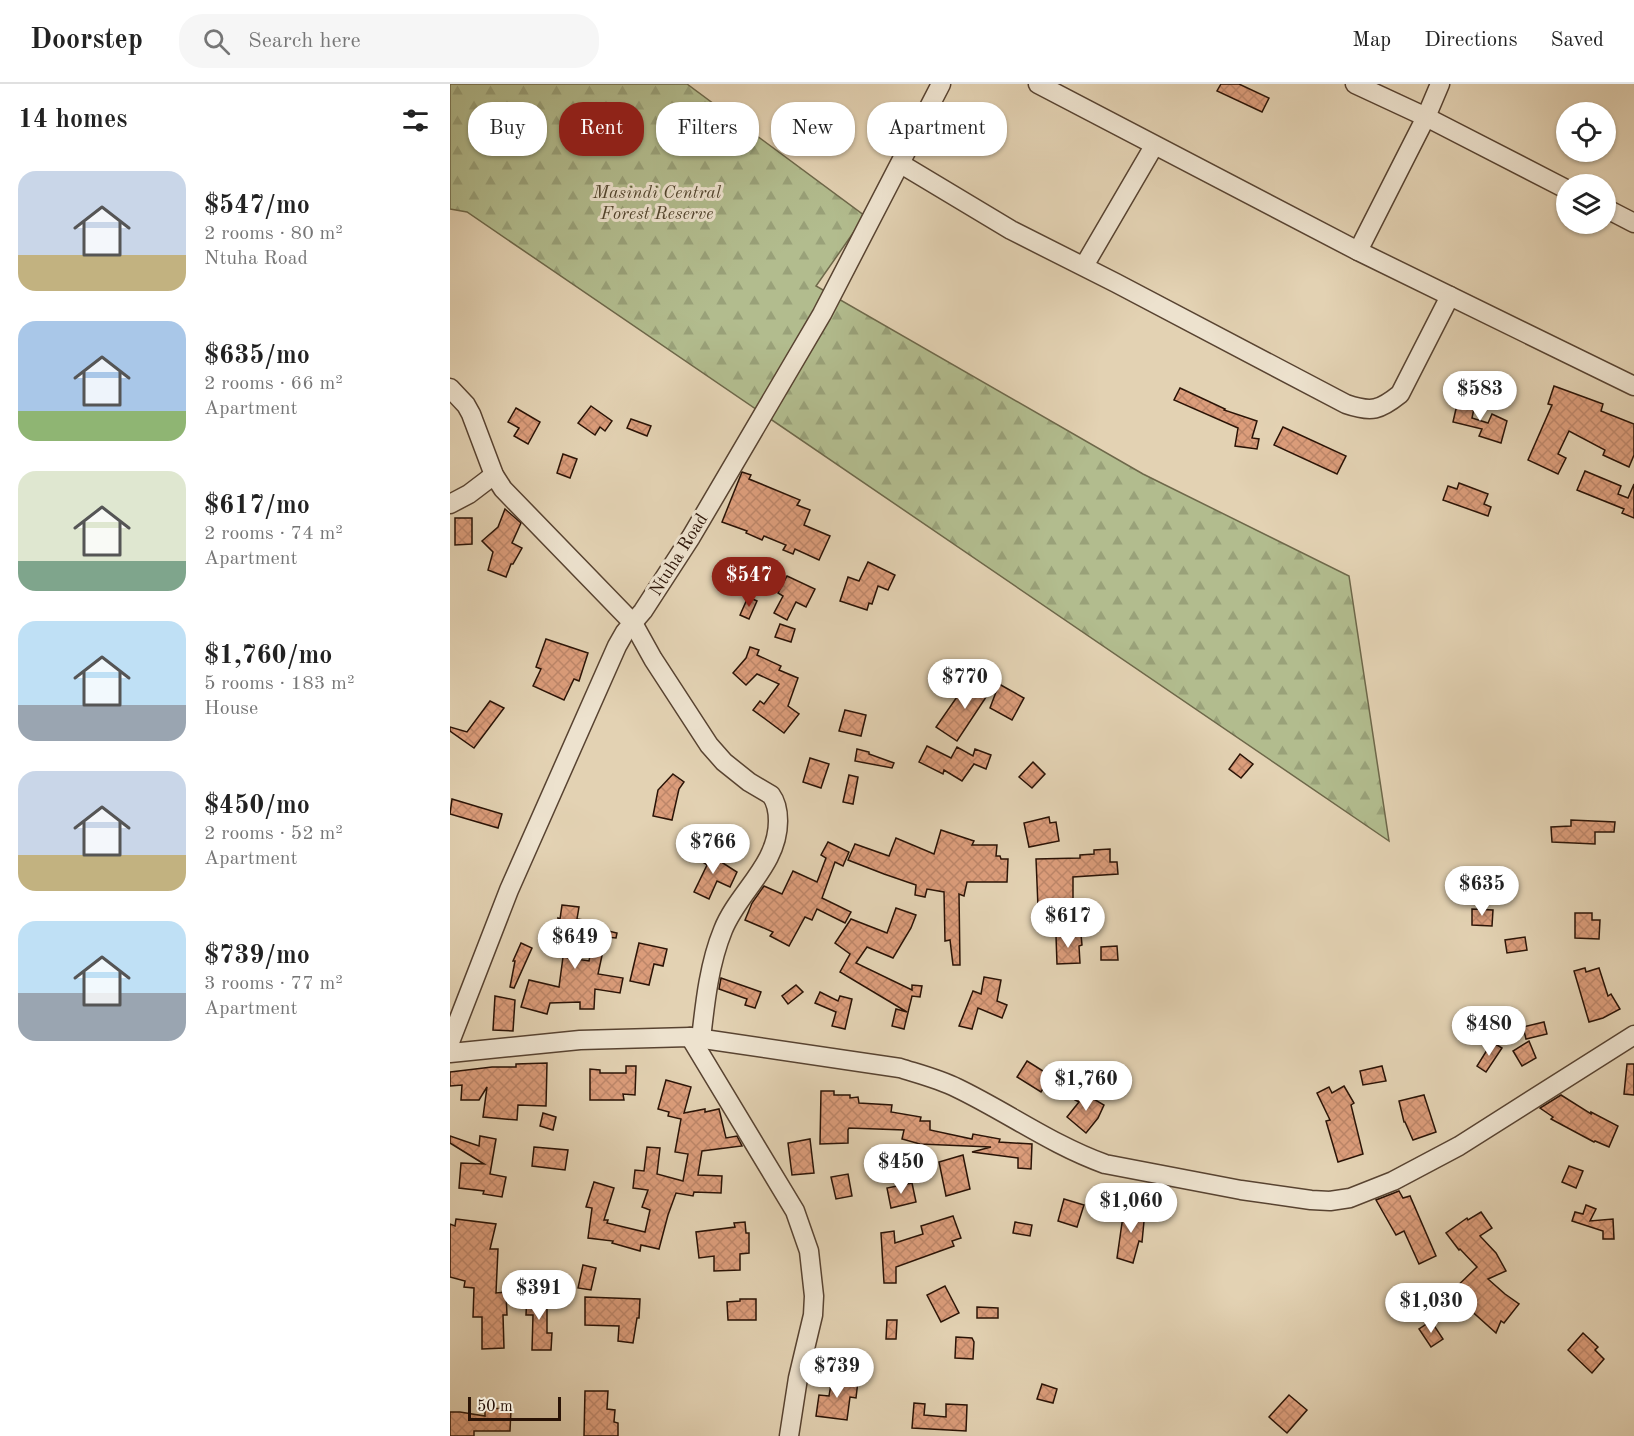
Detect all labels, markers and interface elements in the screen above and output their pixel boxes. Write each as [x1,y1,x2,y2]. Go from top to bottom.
search box [179,14,599,68]
icon: search [200,25,233,58]
text: Doorstep [30,27,143,55]
text: Search here [248,30,361,52]
text: Map [1352,30,1391,51]
text: Directions [1424,30,1518,51]
text: Saved [1551,30,1604,51]
chip: Buy [468,102,547,156]
chip: Rent [559,102,644,156]
chip: Filters [656,102,759,156]
chip: New [771,102,855,156]
chip: Apartment [867,102,1007,156]
map controls [1556,102,1616,234]
button: locate [1556,102,1616,162]
icon: filters [399,104,432,137]
text: 14 homes [18,107,127,133]
button: layers [1556,174,1616,234]
park label: Masindi Central Forest Reserve [592,184,722,223]
text: $547/mo [204,193,310,219]
icon: home [66,195,138,267]
text: 2 rooms · 80 m² [204,224,343,244]
text: Ntuha Road [204,249,308,269]
text: $635/mo [204,343,310,369]
icon: home [66,345,138,417]
pin: $583 [1444,371,1516,422]
text: 2 rooms · 66 m² [204,374,343,394]
text: $583 [1457,380,1503,400]
text: Apartment [204,399,298,419]
text: $617/mo [204,493,310,519]
icon: home [66,495,138,567]
street label: Ntuha Road [647,511,711,599]
text: 2 rooms · 74 m² [204,524,343,544]
text: Apartment [204,549,298,569]
pin: $547 [713,557,785,608]
text: $547 [726,566,772,586]
text: $1,760/mo [204,643,332,669]
icon: home [66,645,138,717]
pin: $770 [929,659,1001,710]
text: $770 [942,668,988,688]
text: 5 rooms · 183 m² [204,674,354,694]
text: House [204,699,258,719]
text: $450/mo [204,793,310,819]
icon: home [66,795,138,867]
text: 2 rooms · 52 m² [204,824,343,844]
pin: $766 [677,824,749,875]
text: $766 [690,833,736,853]
text: Apartment [204,849,298,869]
pin: $635 [1446,866,1518,917]
text: $635 [1459,875,1505,895]
pin: $617 [1032,898,1104,949]
text: $617 [1045,907,1091,927]
pin: $649 [539,919,611,970]
text: $649 [552,928,598,948]
text: $739/mo [204,943,310,969]
icon: home [66,945,138,1017]
text: 3 rooms · 77 m² [204,974,343,994]
text: Apartment [204,999,298,1019]
pin: $480 [1453,1006,1525,1057]
text: $480 [1466,1015,1512,1035]
pin: $1,760 [1037,1061,1135,1112]
text: $1,760 [1054,1070,1118,1090]
pin: $450 [865,1144,937,1195]
text: $450 [878,1153,924,1173]
pin: $1,060 [1082,1183,1180,1234]
text: $1,060 [1099,1192,1163,1212]
pin: $391 [503,1270,575,1321]
text: $391 [516,1279,562,1299]
pin: $1,030 [1382,1283,1480,1334]
text: $1,030 [1399,1292,1463,1312]
pin: $739 [801,1348,873,1399]
text: $739 [814,1357,860,1377]
scale bar [468,1394,561,1422]
text: 50 m [477,1399,513,1415]

